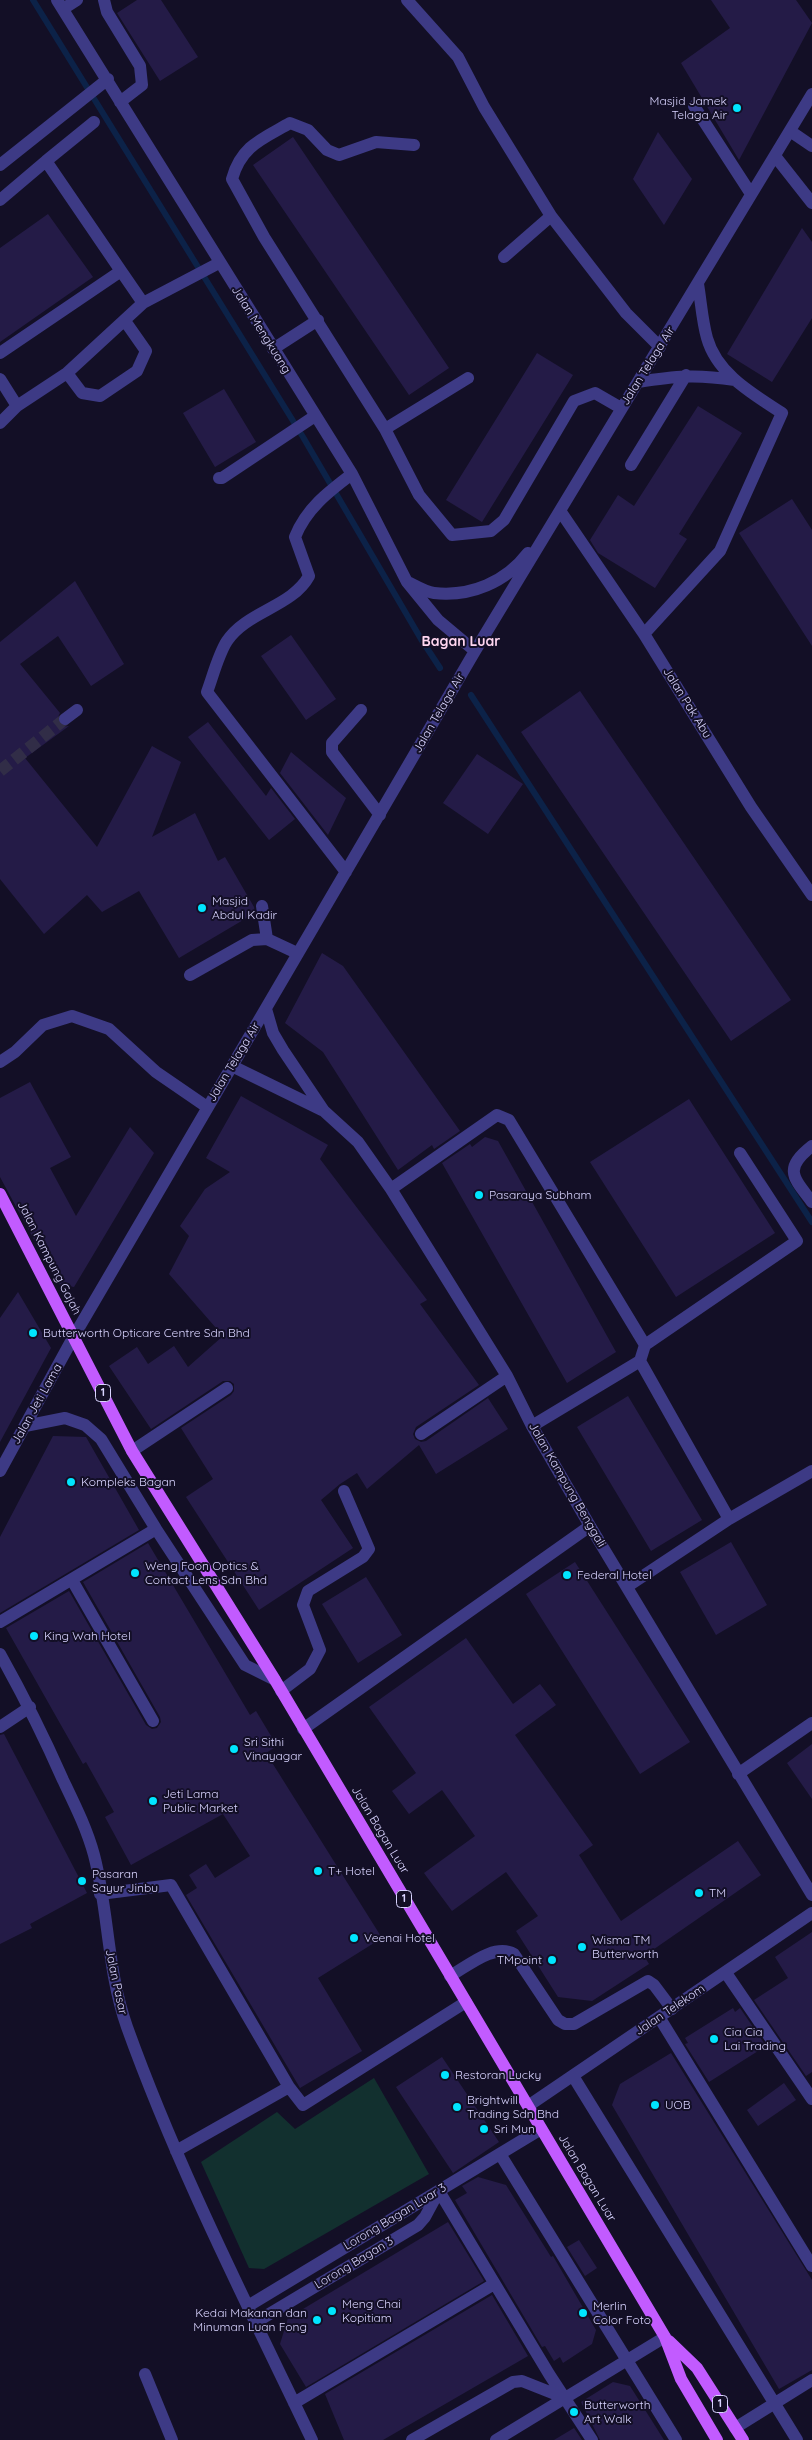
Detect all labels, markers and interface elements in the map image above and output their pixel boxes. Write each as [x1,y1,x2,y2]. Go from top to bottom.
place label: Masjid Jamek Telaga Air [650,94,727,122]
marker: Masjid Jamek Telaga Air [731,102,743,114]
street label: Jalan Mengkuang [228,284,294,376]
street label: Jalan Telaga Air [618,324,678,408]
district label: Bagan Luar [422,634,500,650]
street label: Jalan Pak Abu [660,665,714,741]
street label: Jalan Telaga Air [410,670,468,756]
place label: Masjid Abdul Kadir [212,894,277,922]
marker: Masjid Abdul Kadir [196,902,208,914]
street label: Jalan Telaga Air [205,1020,263,1104]
place label: Pasaraya Subham [489,1188,591,1202]
marker: Pasaraya Subham [473,1189,485,1201]
street label: Jalan Kampung Gajah [14,1199,84,1317]
place label: Butterworth Opticare Centre Sdn Bhd [43,1326,250,1340]
marker: Butterworth Opticare Centre Sdn Bhd [27,1327,39,1339]
street label: Jalan Jeti Lama [9,1361,65,1447]
road number: 1 [96,1385,110,1402]
street label: Jalan Kampung Benggali [525,1420,609,1550]
place label: Kompleks Bagan [81,1475,176,1489]
marker: Kompleks Bagan [65,1476,77,1488]
place label: Weng Foon Optics & Contact Lens Sdn Bhd [145,1559,267,1587]
marker: Weng Foon Optics & Contact Lens Sdn Bhd [129,1567,141,1579]
place label: Federal Hotel [577,1568,652,1582]
marker: Federal Hotel [561,1569,573,1581]
place label: King Wah Hotel [44,1629,131,1643]
marker: King Wah Hotel [28,1630,40,1642]
place label: Sri Sithi Vinayagar [244,1735,302,1763]
marker: Sri Sithi Vinayagar [228,1743,240,1755]
street label: Jalan Bagan Luar [348,1784,412,1876]
place label: Jeti Lama Public Market [163,1787,238,1815]
marker: Jeti Lama Public Market [147,1795,159,1807]
place label: T+ Hotel [328,1864,375,1878]
marker: T+ Hotel [312,1865,324,1877]
place label: Pasaran Sayur Jinbu [92,1867,158,1895]
marker: Pasaran Sayur Jinbu [76,1875,88,1887]
place label: TM [709,1886,726,1900]
marker: TM [693,1887,705,1899]
road number: 1 [396,1890,412,1908]
place label: Veenai Hotel [364,1931,435,1945]
marker: Veenai Hotel [348,1932,360,1944]
place label: Wisma TM Butterworth [592,1933,658,1961]
marker: Wisma TM Butterworth [576,1941,588,1953]
street label: Jalan Pasar [102,1948,130,2016]
place label: TMpoint [497,1953,542,1967]
marker: TMpoint [546,1954,558,1966]
street label: Jalan Telekom [633,1981,707,2039]
place label: Cia Cia Lai Trading [724,2025,786,2053]
marker: Cia Cia Lai Trading [708,2033,720,2045]
place label: Restoran Lucky [455,2068,541,2082]
marker: Restoran Lucky [439,2069,451,2081]
place label: Brightwill Trading Sdn Bhd [467,2093,559,2121]
place label: UOB [665,2098,691,2112]
marker: UOB [649,2099,661,2111]
marker: Brightwill Trading Sdn Bhd [451,2101,463,2113]
place label: Sri Mun [494,2122,535,2136]
marker: Sri Mun [478,2123,490,2135]
street label: Jalan Bagan Luar [555,2132,619,2224]
street label: Lorong Bagan Luar 3 [341,2181,449,2253]
street label: Lorong Bagan 3 [312,2234,396,2292]
place label: Meng Chai Kopitiam [342,2297,401,2325]
place label: Merlin Color Foto [593,2299,651,2327]
marker: Meng Chai Kopitiam [326,2305,338,2317]
place label: Kedai Makanan dan Minuman Luan Fong [193,2306,307,2334]
marker: Merlin Color Foto [577,2307,589,2319]
marker: Kedai Makanan dan Minuman Luan Fong [311,2314,323,2326]
road number: 1 [712,2396,728,2412]
place label: Butterworth Art Walk [584,2398,650,2426]
marker: Butterworth Art Walk [568,2406,580,2418]

